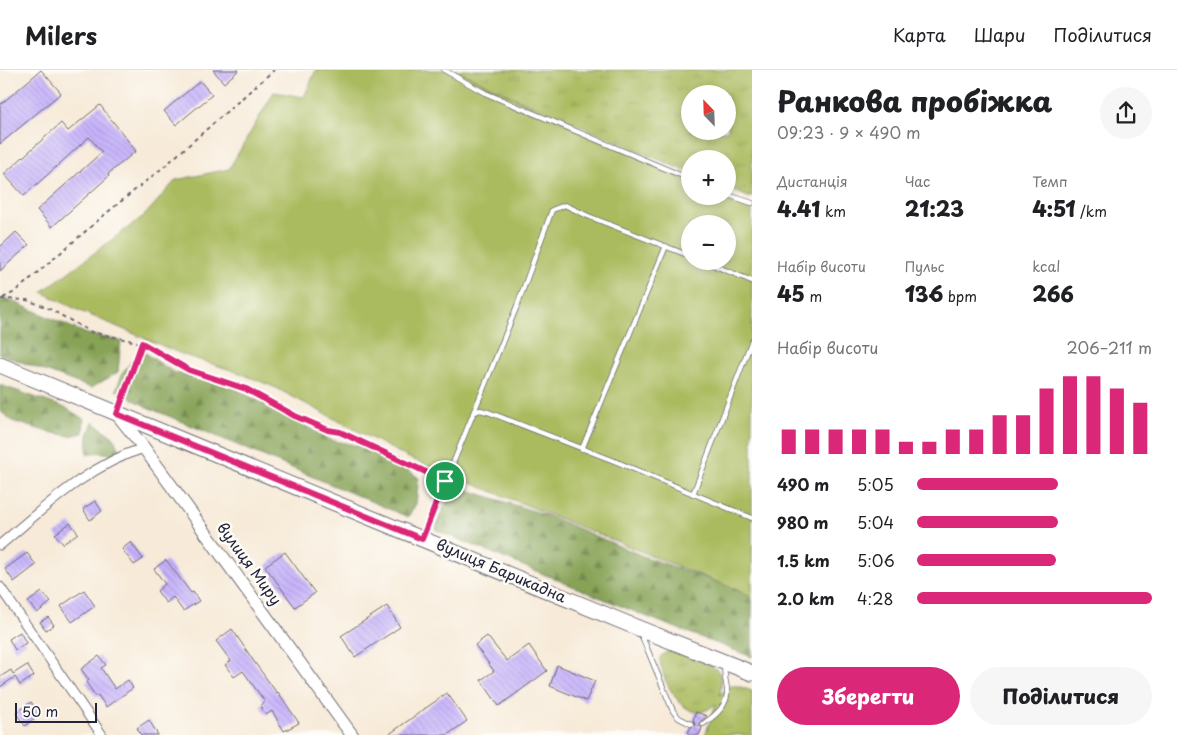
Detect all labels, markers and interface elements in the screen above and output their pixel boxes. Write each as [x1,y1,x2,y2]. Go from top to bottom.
text: Milers [25,17,97,53]
text: Карта [893,21,946,48]
text: Шари [974,21,1026,48]
text: Поділитися [1054,21,1152,48]
text: Ранкова пробіжка [777,79,1053,122]
north arrow [681,85,736,140]
map controls [681,85,736,270]
button: share [1100,87,1152,139]
text: 09:23 · 9 × 490 m [777,120,921,144]
button: + [681,150,736,205]
text: Дистанція [777,171,848,192]
text: Час [905,171,930,192]
text: Темп [1032,171,1068,192]
text: 4.41 [777,192,820,224]
text: 21:23 [905,192,964,224]
text: 4:51 [1032,192,1076,224]
text: km [820,201,846,222]
text: /km [1076,201,1107,222]
button: − [681,215,736,270]
text: Набір висоти [777,256,866,277]
text: Пульс [905,256,944,277]
text: kcal [1032,256,1060,277]
text: 45 [777,277,805,309]
text: 136 [905,277,943,309]
text: 266 [1032,277,1074,309]
text: m [805,286,822,307]
text: bpm [943,286,977,307]
text: Набір висоти [777,335,878,359]
text: 206–211 m [1066,335,1152,359]
pin [424,460,466,502]
icon: arrive [431,467,459,495]
text: 490 m [777,472,829,496]
text: 5:05 [857,472,894,496]
text: 980 m [777,510,829,534]
text: 5:04 [857,510,894,534]
street label: вулиця Миру [212,517,288,609]
street label: вулиця Барикадна [433,532,571,608]
text: 1.5 km [777,548,830,572]
text: 5:06 [857,548,895,572]
text: 2.0 km [777,586,834,610]
text: 4:28 [857,586,893,610]
button: Зберегти [777,667,960,725]
button: Поділитися [970,667,1152,725]
scale bar [15,700,98,723]
text: 50 m [22,701,58,722]

